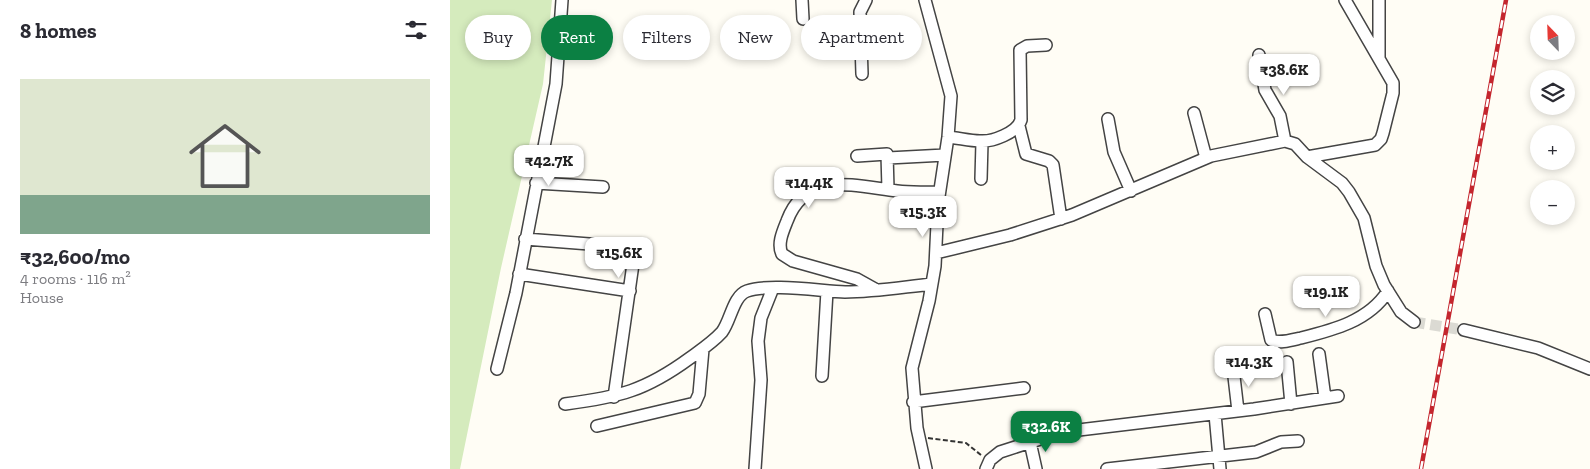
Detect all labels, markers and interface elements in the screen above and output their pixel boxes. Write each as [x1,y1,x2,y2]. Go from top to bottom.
chip: Buy [465,15,531,60]
chip: Rent [541,15,613,60]
chip: Filters [623,15,710,60]
chip: New [720,15,791,60]
chip: Apartment [801,15,922,60]
north arrow [1530,15,1575,60]
map controls [1530,15,1575,225]
icon: filters [402,16,430,44]
text: 8 homes [20,18,97,43]
pin: ₹38.6K [1243,54,1325,96]
text: ₹38.6K [1260,60,1308,79]
button: layers [1530,70,1575,115]
icon: home [180,111,270,201]
button: + [1530,125,1575,170]
pin: ₹42.7K [508,144,590,187]
text: ₹42.7K [525,151,573,170]
pin: ₹14.4K [768,166,850,209]
text: ₹14.4K [785,173,833,192]
button: − [1530,180,1575,225]
pin: ₹15.3K [882,196,964,238]
text: ₹15.3K [900,202,946,221]
pin: ₹15.6K [578,236,660,279]
text: ₹15.6K [596,243,642,262]
text: ₹32,600/mo [20,244,130,269]
text: 4 rooms · 116 m² [20,269,131,288]
pin: ₹19.1K [1285,276,1367,318]
text: ₹19.1K [1304,282,1348,301]
text: House [20,288,63,307]
pin: ₹14.3K [1208,346,1290,388]
text: ₹14.3K [1225,352,1273,371]
pin: ₹32.6K [1005,410,1087,453]
text: ₹32.6K [1022,417,1070,436]

